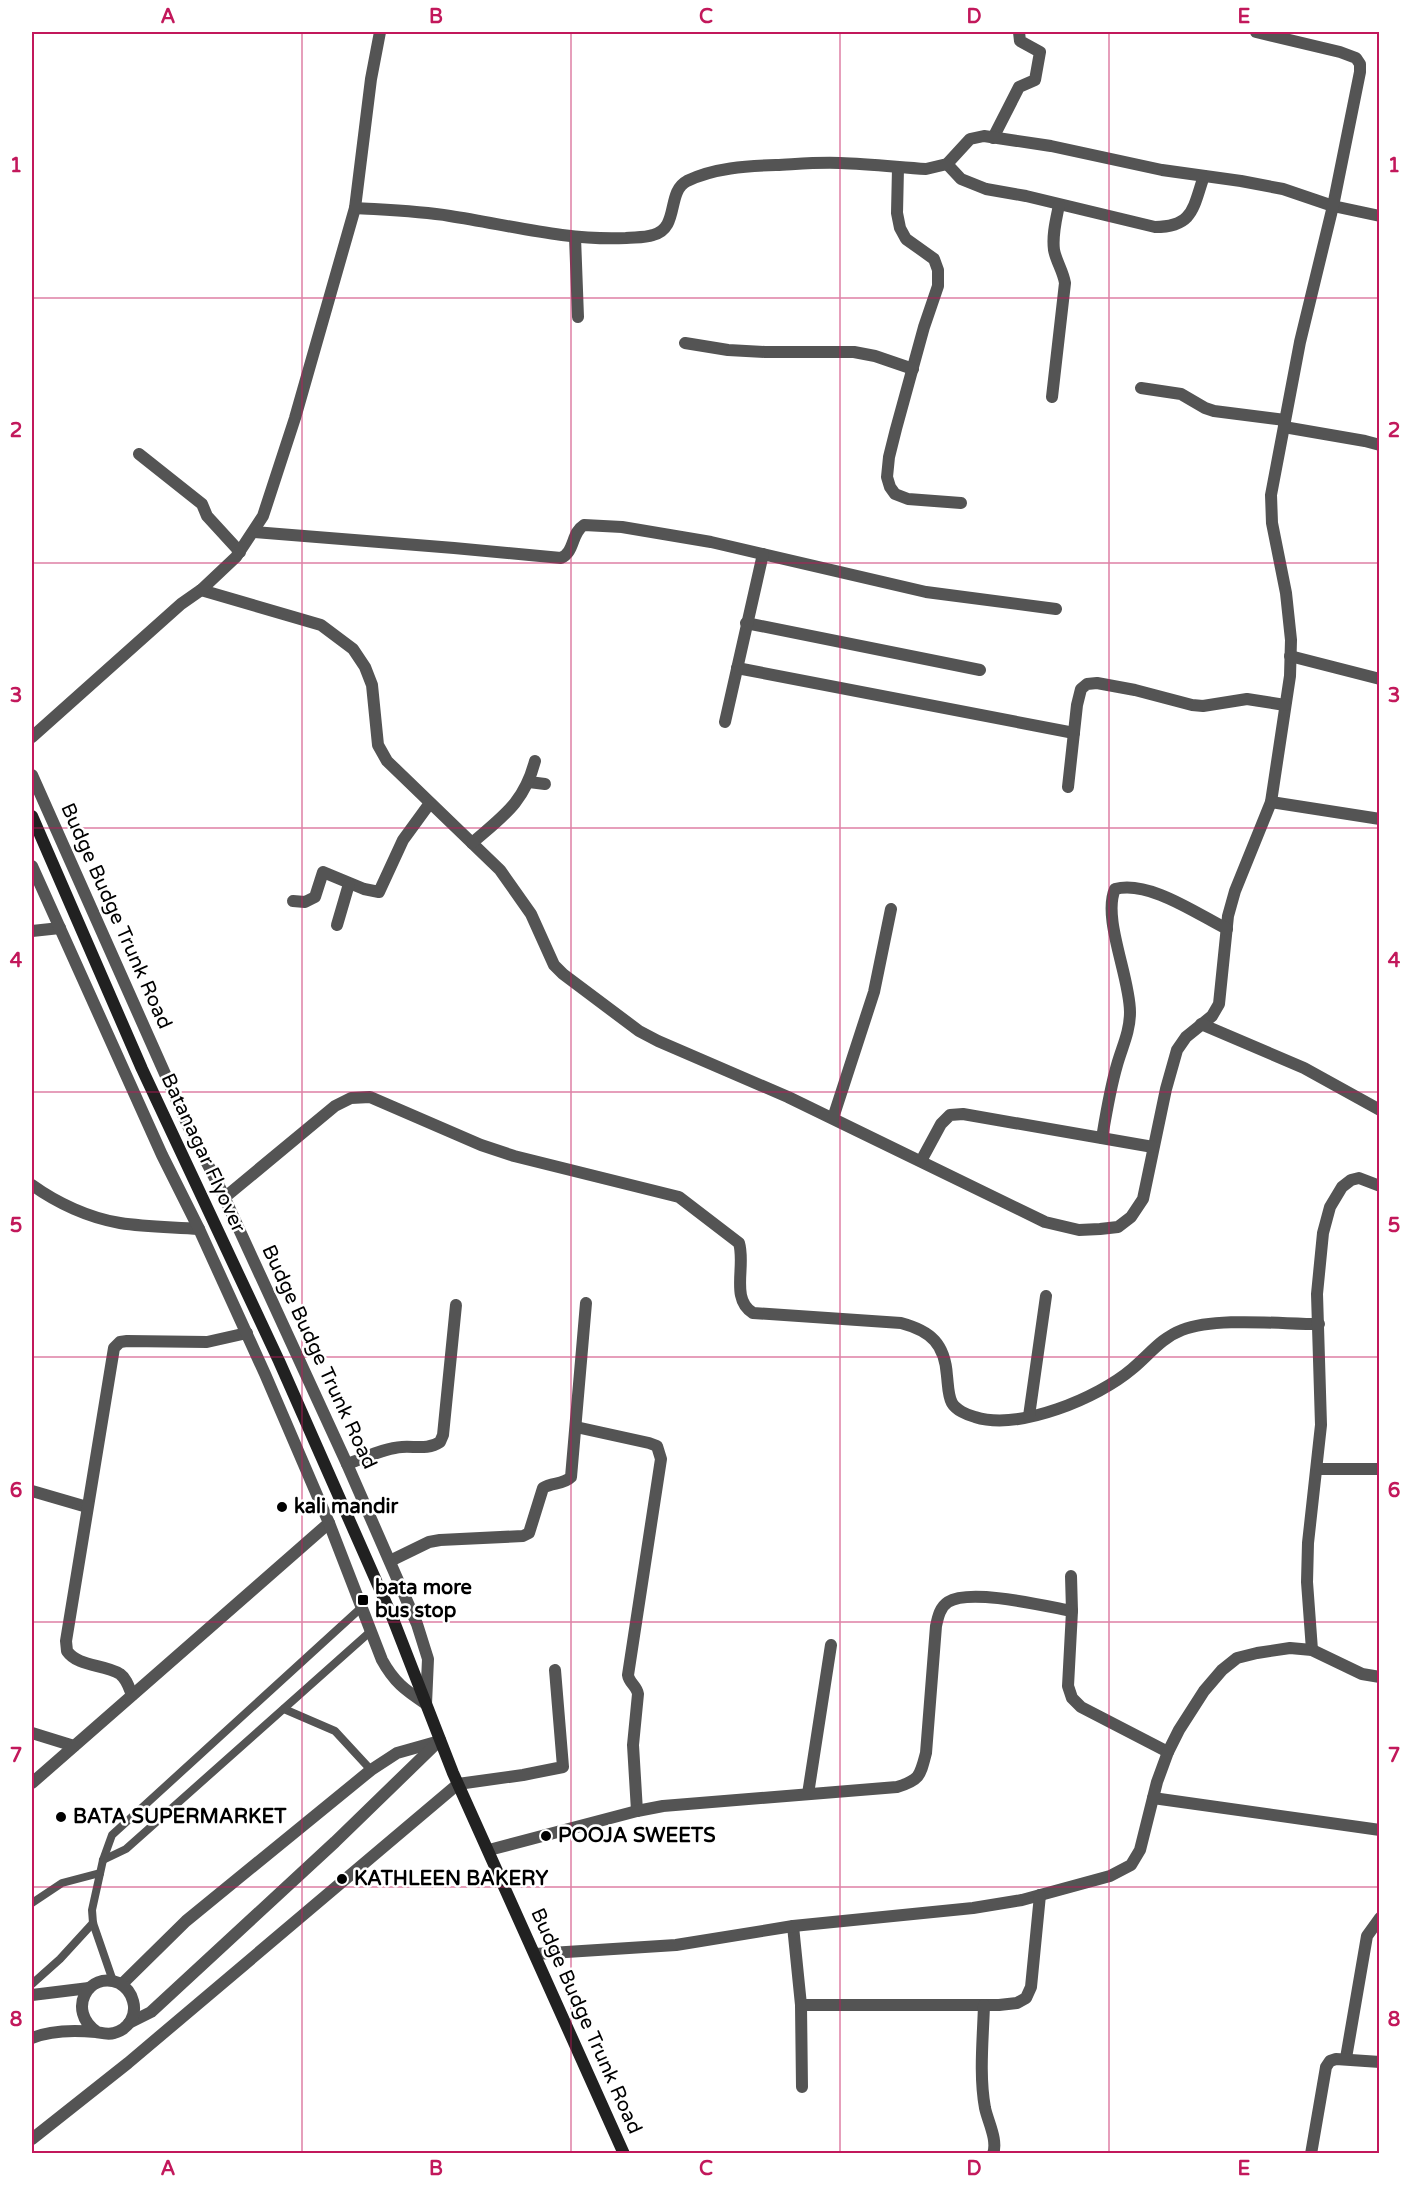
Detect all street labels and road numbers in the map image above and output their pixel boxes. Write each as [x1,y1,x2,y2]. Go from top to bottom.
street label: Budge Budge Trunk Road [55,799,177,1033]
street label: Batanagar Flyover [156,1070,251,1237]
street label: Budge Budge Trunk Road [256,1241,382,1473]
street label: Budge Budge Trunk Road [525,1904,647,2138]

